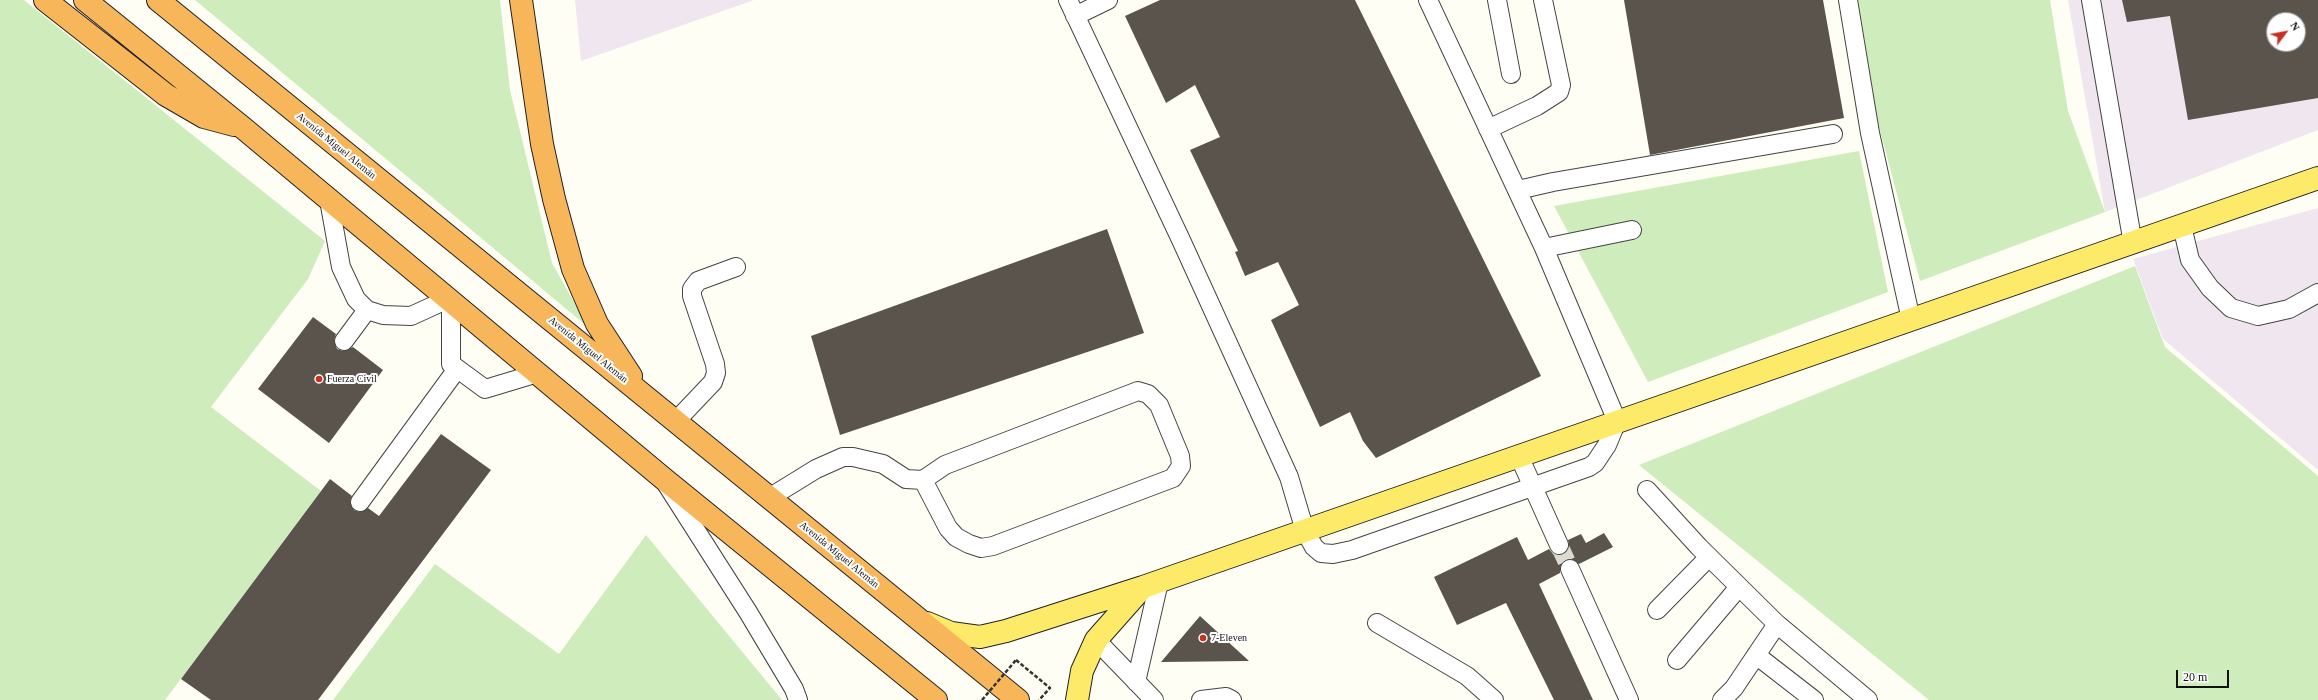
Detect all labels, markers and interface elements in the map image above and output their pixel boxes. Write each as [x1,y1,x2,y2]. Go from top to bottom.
north arrow [2266,12,2306,52]
text: N [2288,20,2303,33]
street label: Avenida Miguel Alemán [294,110,378,182]
street label: Avenida Miguel Alemán [546,314,630,386]
place label: Fuerza Civil [327,373,377,385]
marker: Fuerza Civil [314,374,324,384]
street label: Avenida Miguel Alemán [797,519,881,591]
place label: 7-Eleven [1211,632,1247,644]
marker: 7-Eleven [1198,633,1208,643]
scale bar [2178,662,2231,688]
text: 20 m [2183,670,2207,684]

